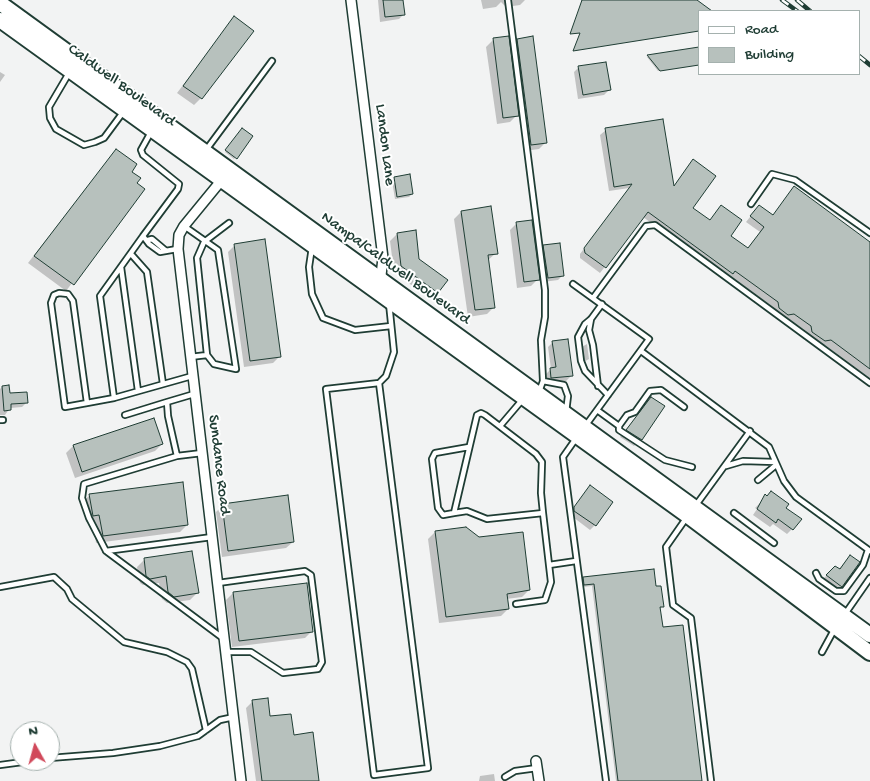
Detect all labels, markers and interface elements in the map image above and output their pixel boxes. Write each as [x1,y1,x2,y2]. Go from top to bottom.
legend [698,10,860,75]
text: Road [745,21,778,39]
street label: Caldwell Boulevard [63,40,179,132]
text: Building [745,46,794,64]
street label: Landon Lane [369,103,399,187]
street label: Nampa/Caldwell Boulevard [317,208,473,330]
street label: Sundance Road [202,414,234,516]
north arrow [10,721,60,771]
text: N [28,723,39,741]

